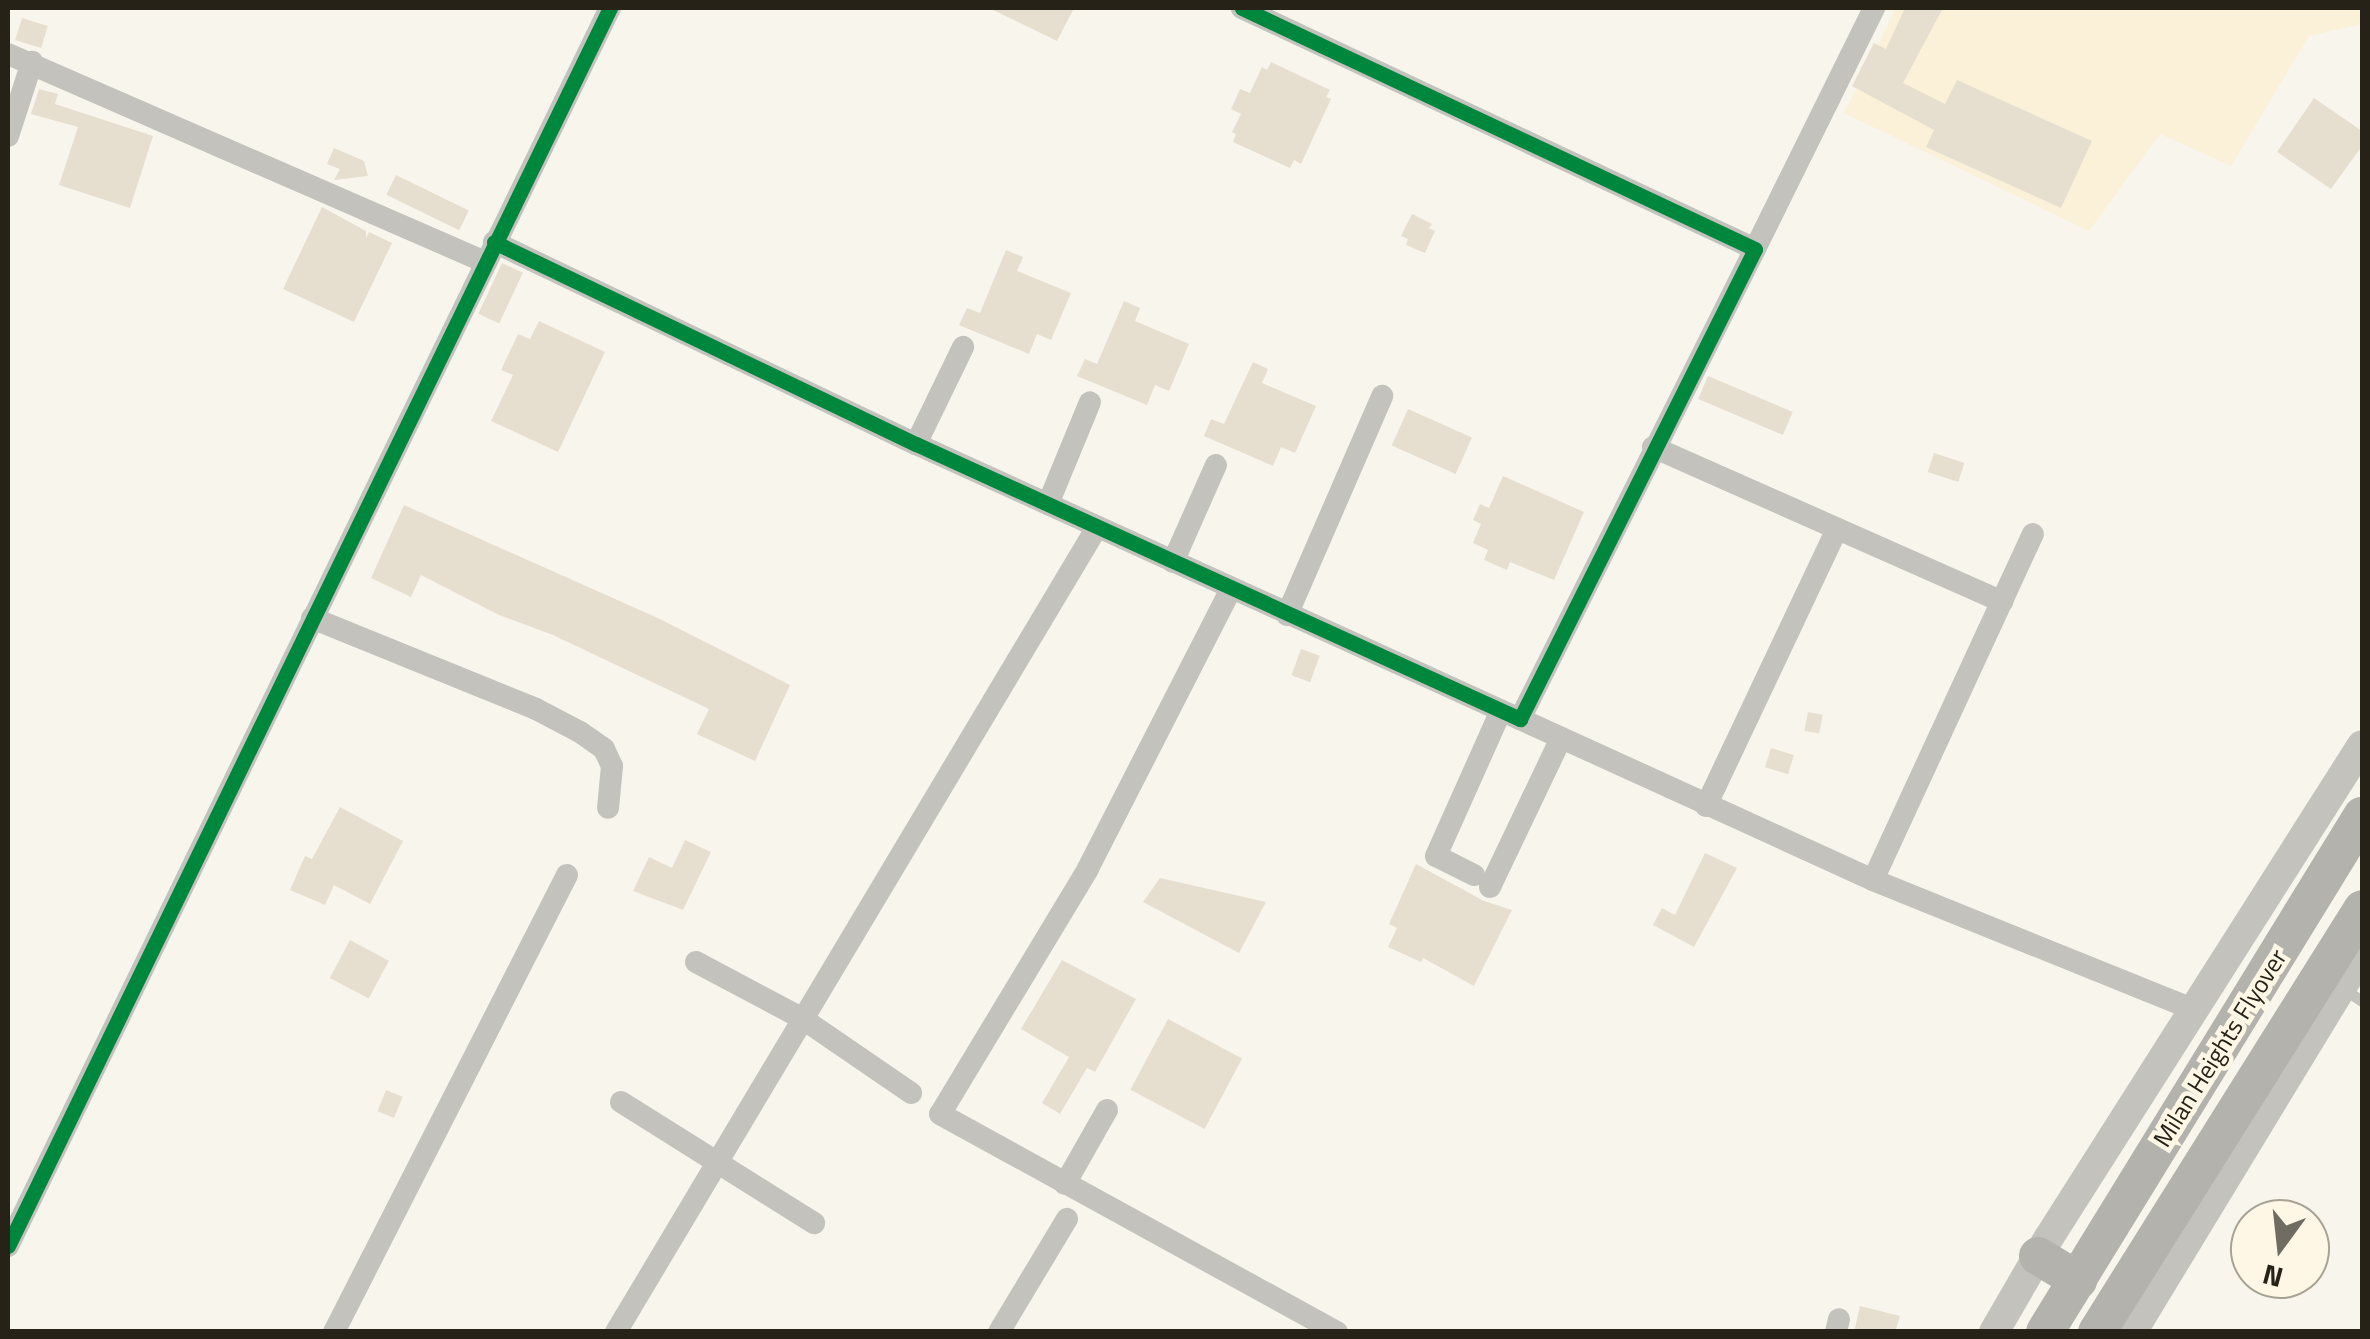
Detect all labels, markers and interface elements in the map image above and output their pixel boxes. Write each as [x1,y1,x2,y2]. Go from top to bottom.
street label: Milan Heights Flyover [2147,944,2293,1152]
north arrow [2230,1199,2330,1299]
text: N [2258,1253,2288,1300]

